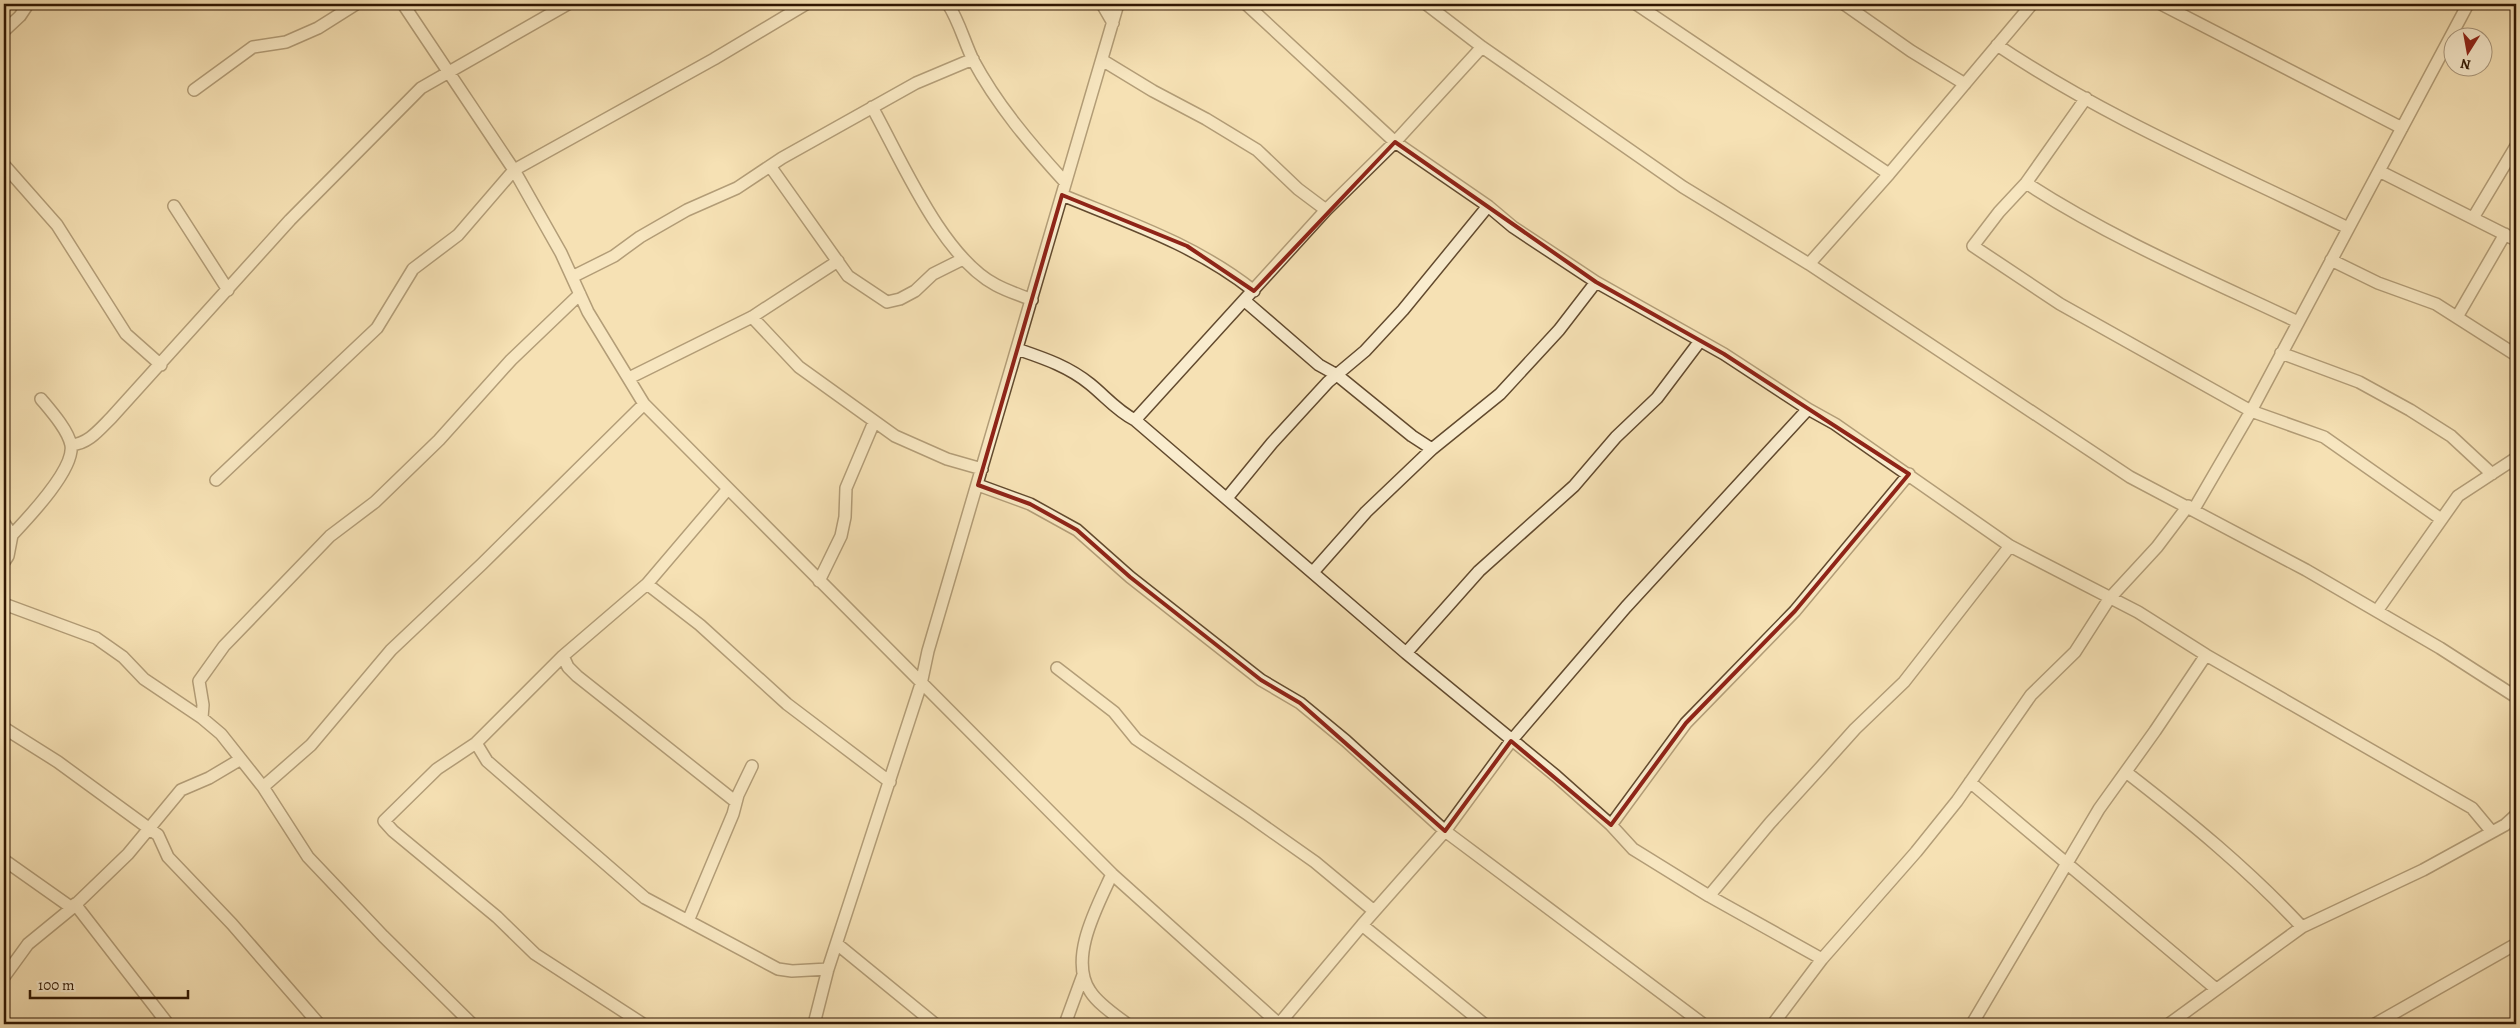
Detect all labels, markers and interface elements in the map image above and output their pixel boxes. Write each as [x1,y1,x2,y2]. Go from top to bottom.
north arrow [2442,28,2492,78]
text: N [2459,54,2472,75]
scale bar [30,968,188,1000]
text: 100 m [38,975,75,995]

